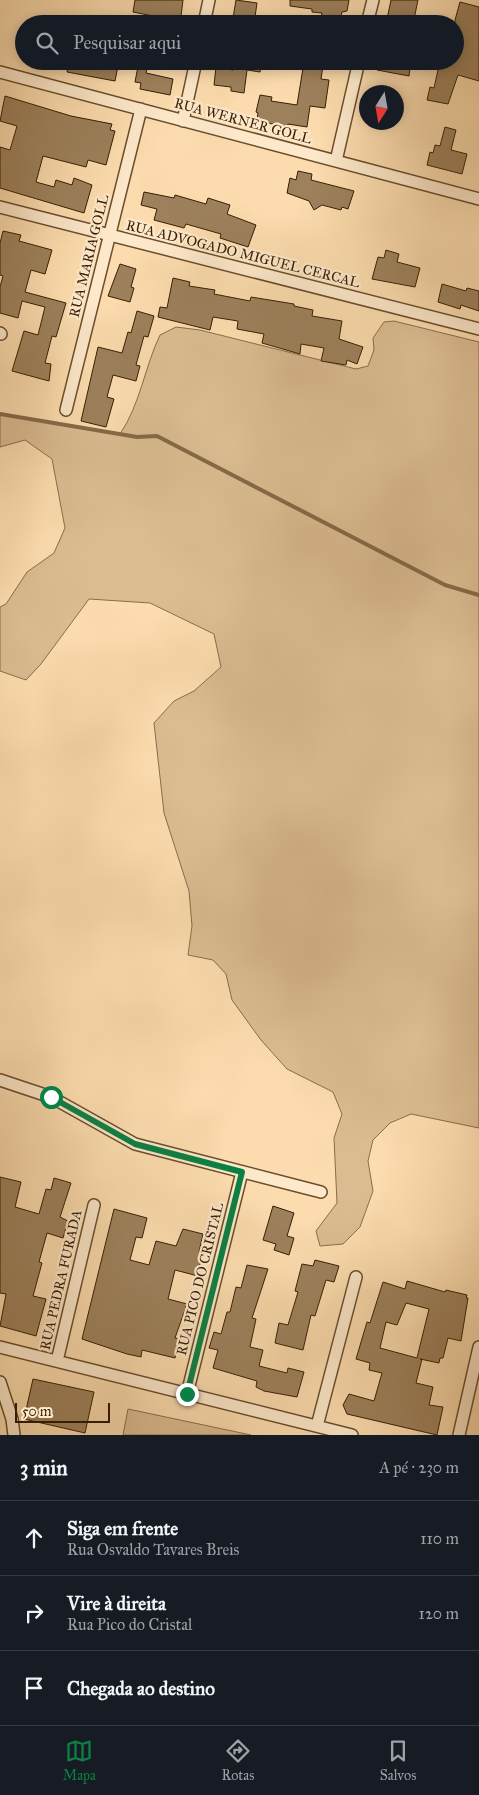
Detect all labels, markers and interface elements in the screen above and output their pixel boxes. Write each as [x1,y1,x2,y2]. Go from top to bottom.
search box [15,15,464,70]
icon: search [33,29,61,57]
text: Pesquisar aqui [73,31,181,54]
north arrow [359,85,404,130]
street label: RUA WERNER GOLL [172,94,314,148]
street label: RUA MARIA GOLL [66,192,113,319]
street label: RUA ADVOGADO MIGUEL CERCAL [124,217,362,291]
route start [40,1086,63,1109]
street label: RUA PICO DO CRISTAL [173,1200,227,1357]
street label: RUA PEDRA FURADA [37,1208,86,1352]
route end [176,1383,199,1406]
scale bar [15,1400,110,1423]
text: 50 m [22,1403,51,1420]
text: 3 min [20,1455,68,1481]
text: A pé · 230 m [379,1458,459,1477]
text: Siga em frente [67,1517,178,1540]
icon: ahead [20,1524,48,1552]
text: 110 m [420,1529,459,1548]
text: Rua Osvaldo Tavares Breis [67,1540,239,1559]
text: Vire à direita [67,1592,166,1615]
icon: right [20,1599,48,1627]
text: 120 m [419,1604,459,1623]
text: Rua Pico do Cristal [67,1615,192,1634]
icon: arrive [20,1674,48,1702]
text: Chegada ao destino [67,1677,215,1700]
tab: Mapa [63,1737,96,1784]
tab: Rotas [221,1737,254,1784]
tab: Salvos [380,1737,416,1784]

